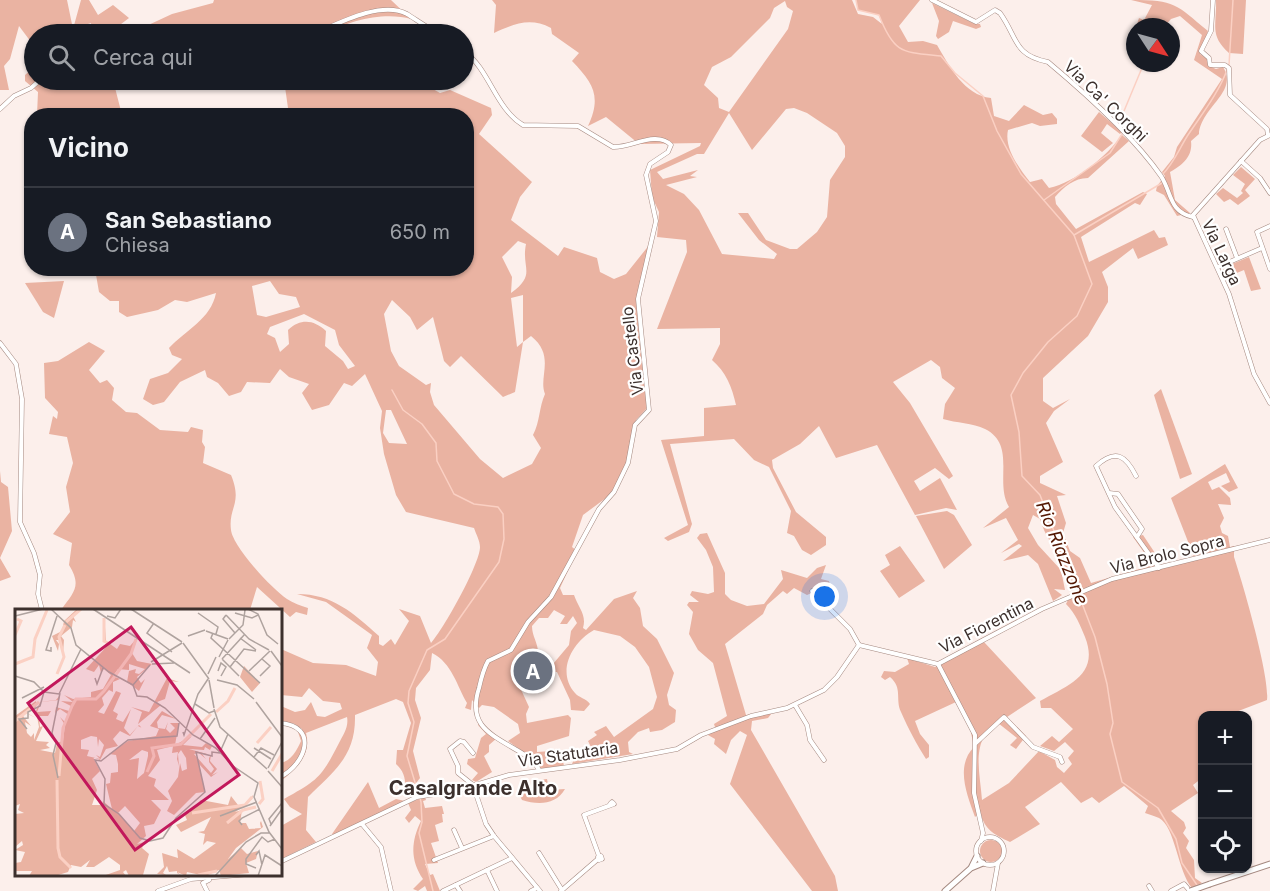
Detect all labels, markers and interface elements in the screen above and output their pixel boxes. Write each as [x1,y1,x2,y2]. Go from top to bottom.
north arrow [1126,18,1180,72]
search box [24,24,474,90]
icon: search [45,41,78,74]
text: Cerca qui [93,44,193,70]
street label: Via Ca' Corghi [1060,56,1152,146]
text: Vicino [48,132,129,163]
text: San Sebastiano [105,207,272,233]
street label: Via Larga [1198,216,1246,288]
text: A [60,220,75,244]
text: 650 m [390,220,450,244]
text: Chiesa [105,233,170,257]
street label: Via Castello [617,305,647,397]
water label: Rio Riazzone [1032,498,1093,608]
street label: Via Brolo Sopra [1108,530,1226,578]
your location [810,582,839,611]
street label: Via Fiorentina [935,593,1037,657]
inset map [15,609,282,876]
pin: A [514,648,552,694]
map controls [1198,711,1252,873]
button: + [1198,711,1252,765]
street label: Via Statutaria [517,737,619,771]
button: − [1198,765,1252,819]
district label: Casalgrande Alto [389,776,557,800]
button: locate [1198,819,1252,873]

